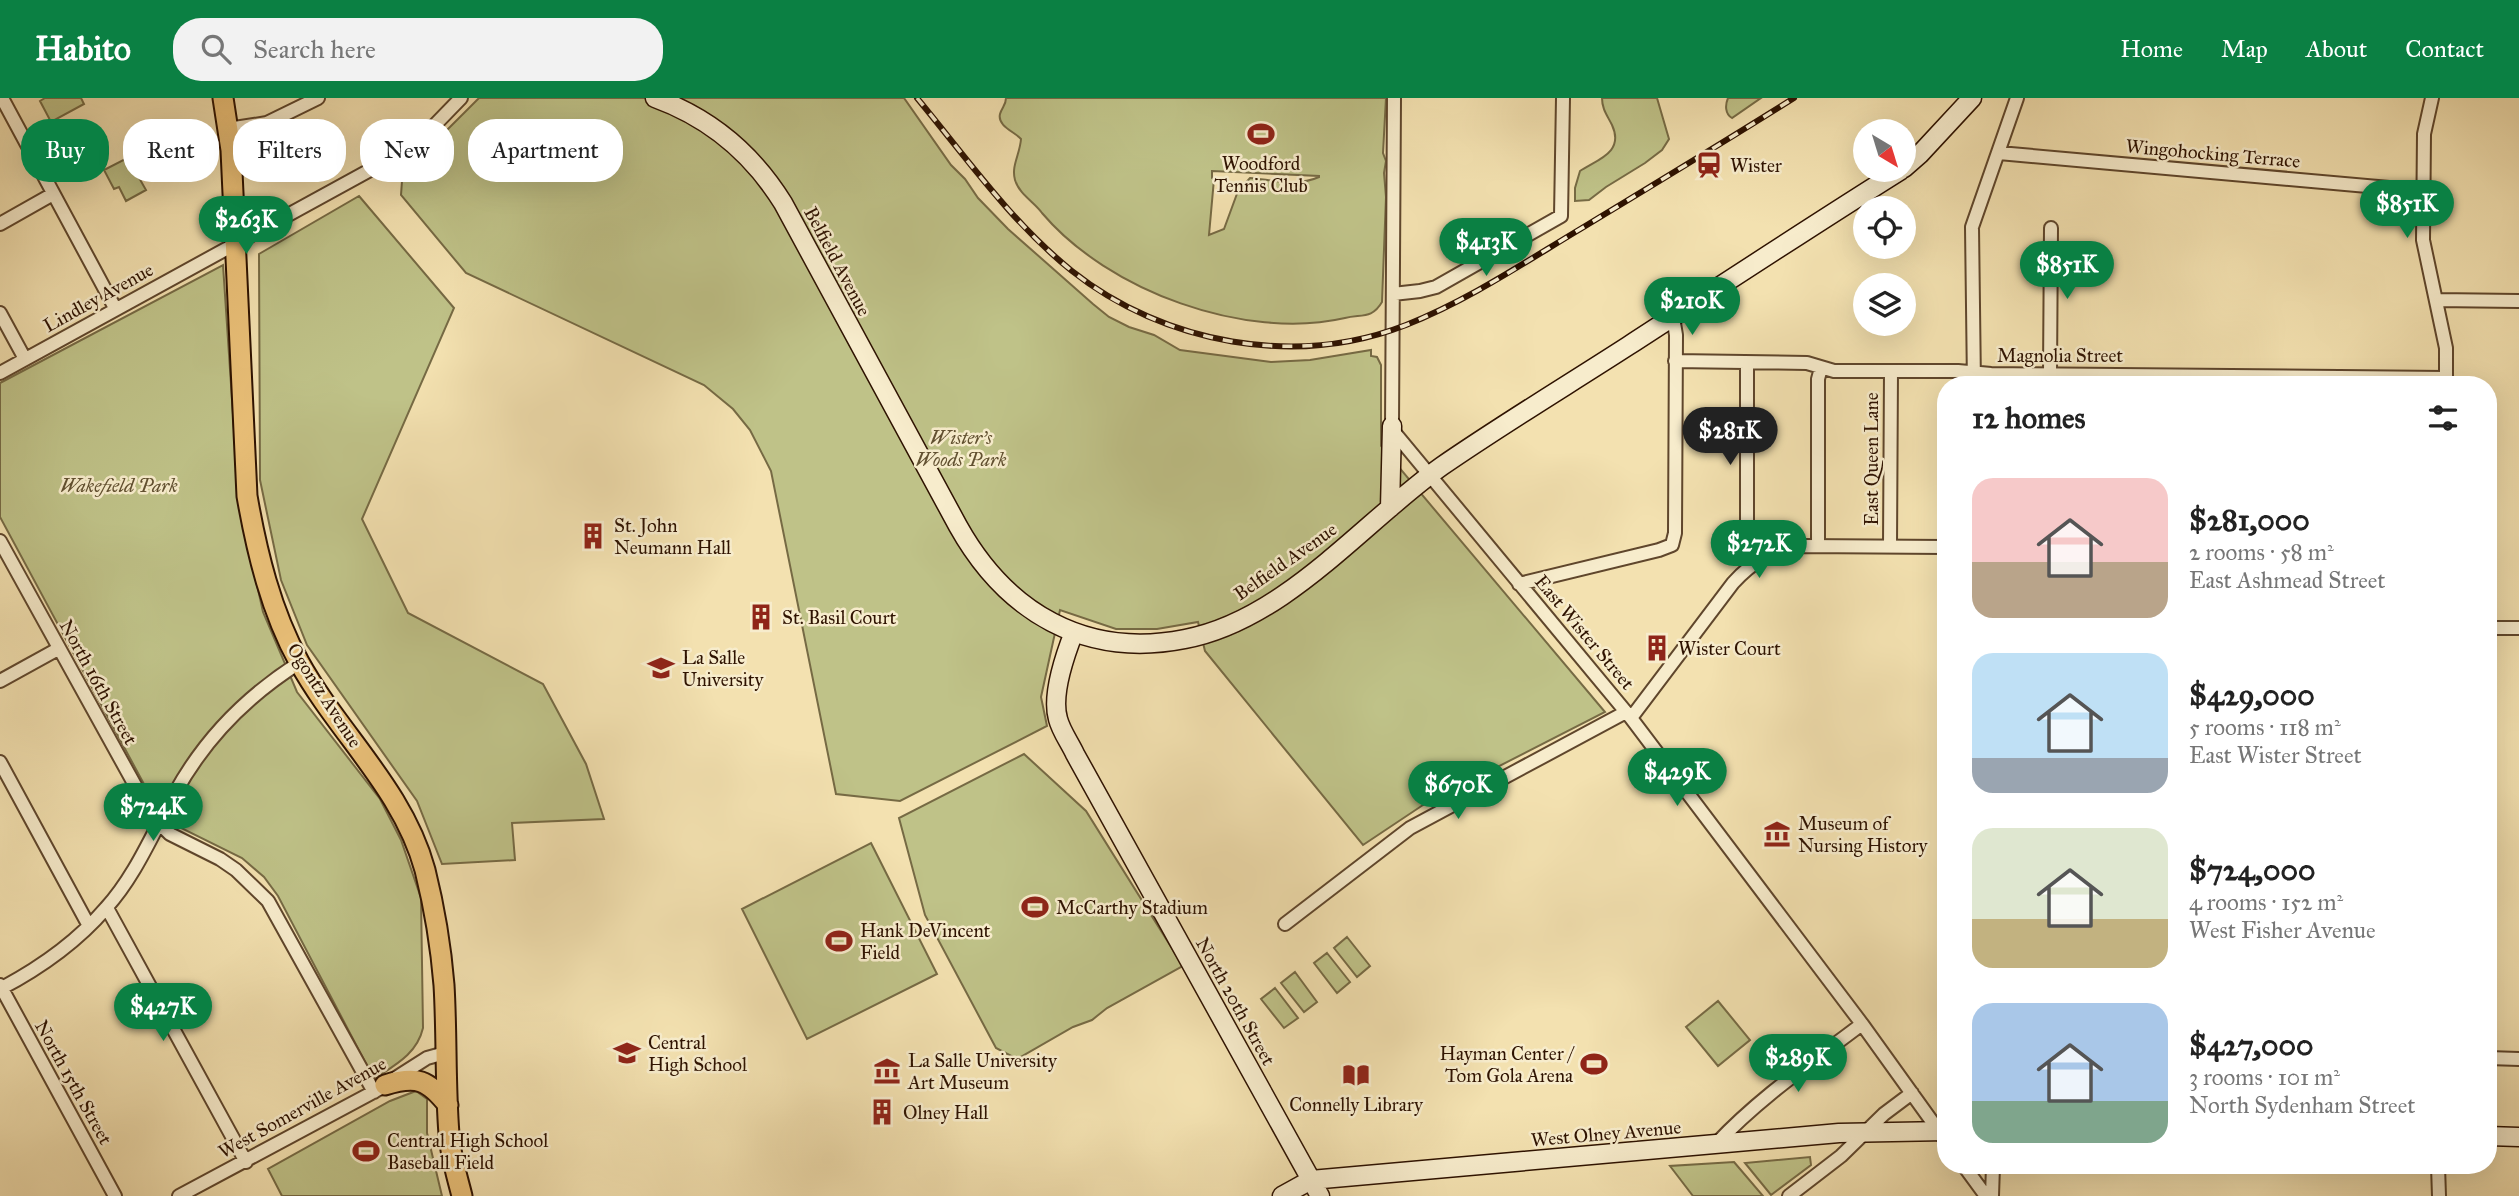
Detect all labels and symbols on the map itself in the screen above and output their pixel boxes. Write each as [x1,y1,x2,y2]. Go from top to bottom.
sports icon: Woodford Tennis Club [1246,119,1276,149]
north arrow [1853,119,1916,182]
street label: Wingohocking Terrace [2125,134,2301,174]
station icon: Wister [1694,150,1724,180]
place label: Woodford Tennis Club [1214,152,1308,197]
place label: Wister [1730,154,1783,177]
pin: $851K [2358,180,2456,240]
pin: $263K [197,197,295,256]
street label: Belfield Avenue [799,203,876,320]
pin: $413K [1437,218,1535,278]
pin: $851K [2018,242,2116,301]
street label: Lindley Avenue [39,258,157,337]
pin: $210K [1643,278,1741,337]
street label: Magnolia Street [1997,344,2123,368]
street label: East Queen Lane [1860,392,1883,526]
pin: $281K [1681,408,1779,467]
park label: Wister's Woods Park [916,426,1007,471]
park label: Wakefield Park [60,474,178,497]
place label: St. John Neumann Hall [614,514,732,559]
street label: Belfield Avenue [1229,517,1341,605]
pin: $272K [1710,520,1808,580]
building icon: St. John Neumann Hall [578,521,608,551]
street label: East Wister Street [1530,570,1639,695]
building icon: St. Basil Court [746,602,776,632]
place label: St. Basil Court [782,606,897,629]
street label: North 16th Street [55,616,143,749]
building icon: Wister Court [1642,633,1672,663]
place label: Wister Court [1678,637,1781,660]
street label: Ogontz Avenue [281,639,367,752]
place label: La Salle University [682,646,765,691]
school or university icon: La Salle University [646,653,676,683]
pin: $429K [1628,748,1726,808]
pin: $670K [1409,762,1507,821]
pin: $724K [104,784,202,843]
place label: Museum of Nursing History [1798,812,1929,858]
museum icon: Museum of Nursing History [1762,819,1792,849]
sports icon: McCarthy Stadium [1020,892,1050,922]
place label: McCarthy Stadium [1056,896,1208,919]
place label: Hank DeVincent Field [860,919,991,964]
sports icon: Hank DeVincent Field [824,926,854,956]
street label: North 20th Street [1191,933,1280,1070]
pin: $427K [114,984,212,1043]
street label: North 15th Street [30,1016,117,1149]
place label: Central High School [648,1031,748,1077]
pin: $289K [1749,1034,1847,1094]
school or university icon: Central High School [612,1038,642,1068]
place label: Hayman Center / Tom Gola Arena [1439,1042,1575,1087]
place label: La Salle University Art Museum [907,1049,1058,1094]
sports icon: Hayman Center / Tom Gola Arena [1579,1049,1609,1079]
street label: West Somerville Avenue [214,1052,390,1163]
museum icon: La Salle University Art Museum [872,1056,902,1086]
library icon: Connelly Library [1341,1060,1371,1090]
place label: Connelly Library [1289,1093,1424,1116]
building icon: Olney Hall [867,1097,897,1127]
place label: Olney Hall [903,1101,989,1124]
street label: West Olney Avenue [1530,1115,1682,1152]
place label: Central High School Baseball Field [387,1129,549,1174]
sports icon: Central High School Baseball Field [351,1136,381,1166]

